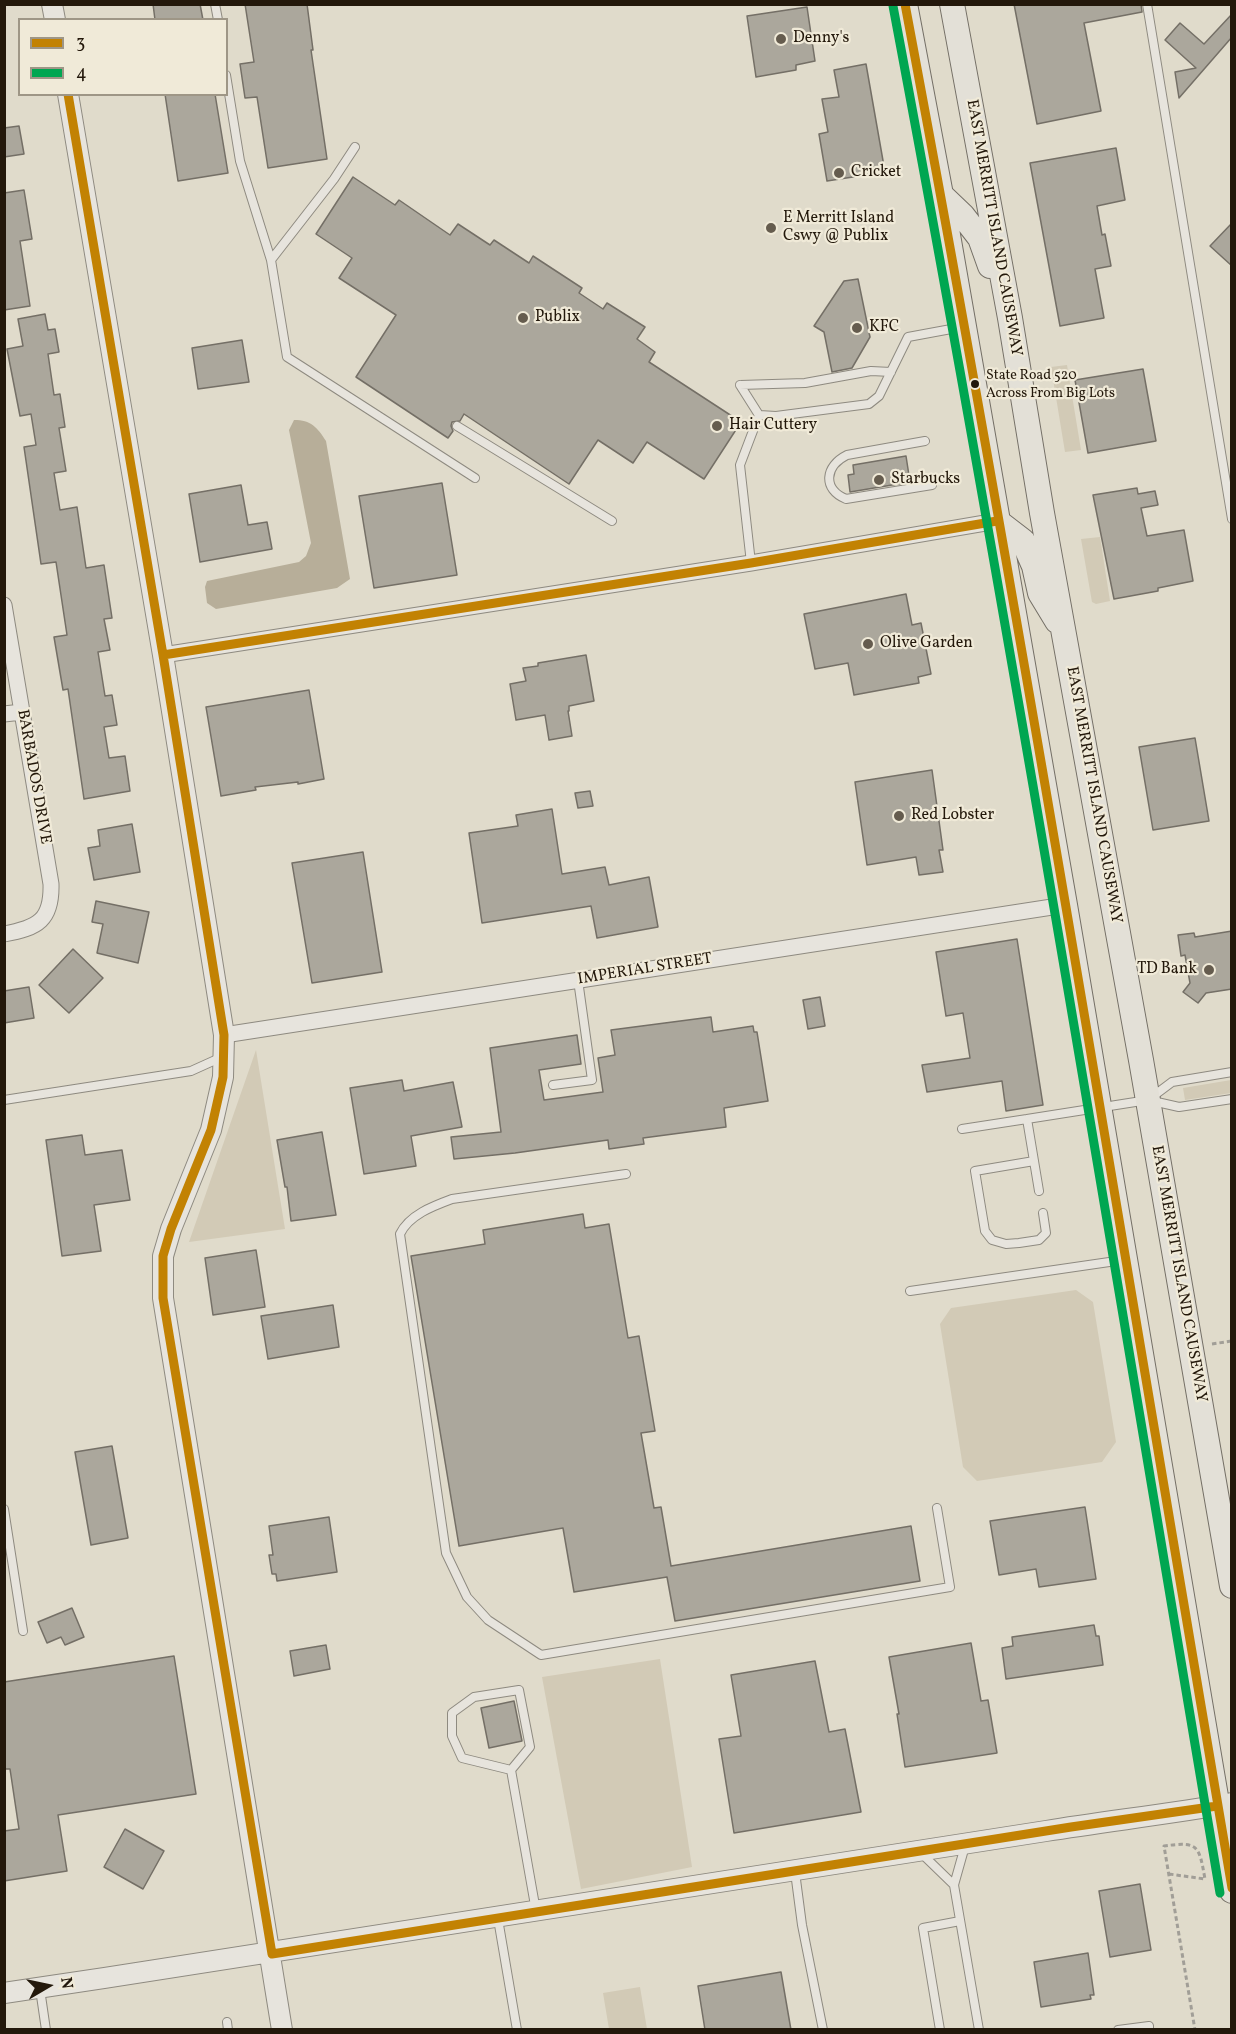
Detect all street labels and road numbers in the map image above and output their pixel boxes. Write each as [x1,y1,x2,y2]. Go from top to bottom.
street label: EAST MERRITT ISLAND CAUSEWAY [961,98,1025,358]
street label: EAST MERRITT ISLAND CAUSEWAY [1061,665,1125,925]
street label: BARBADOS DRIVE [12,708,54,846]
street label: IMPERIAL STREET [576,950,714,990]
street label: EAST MERRITT ISLAND CAUSEWAY [1146,1144,1210,1404]

